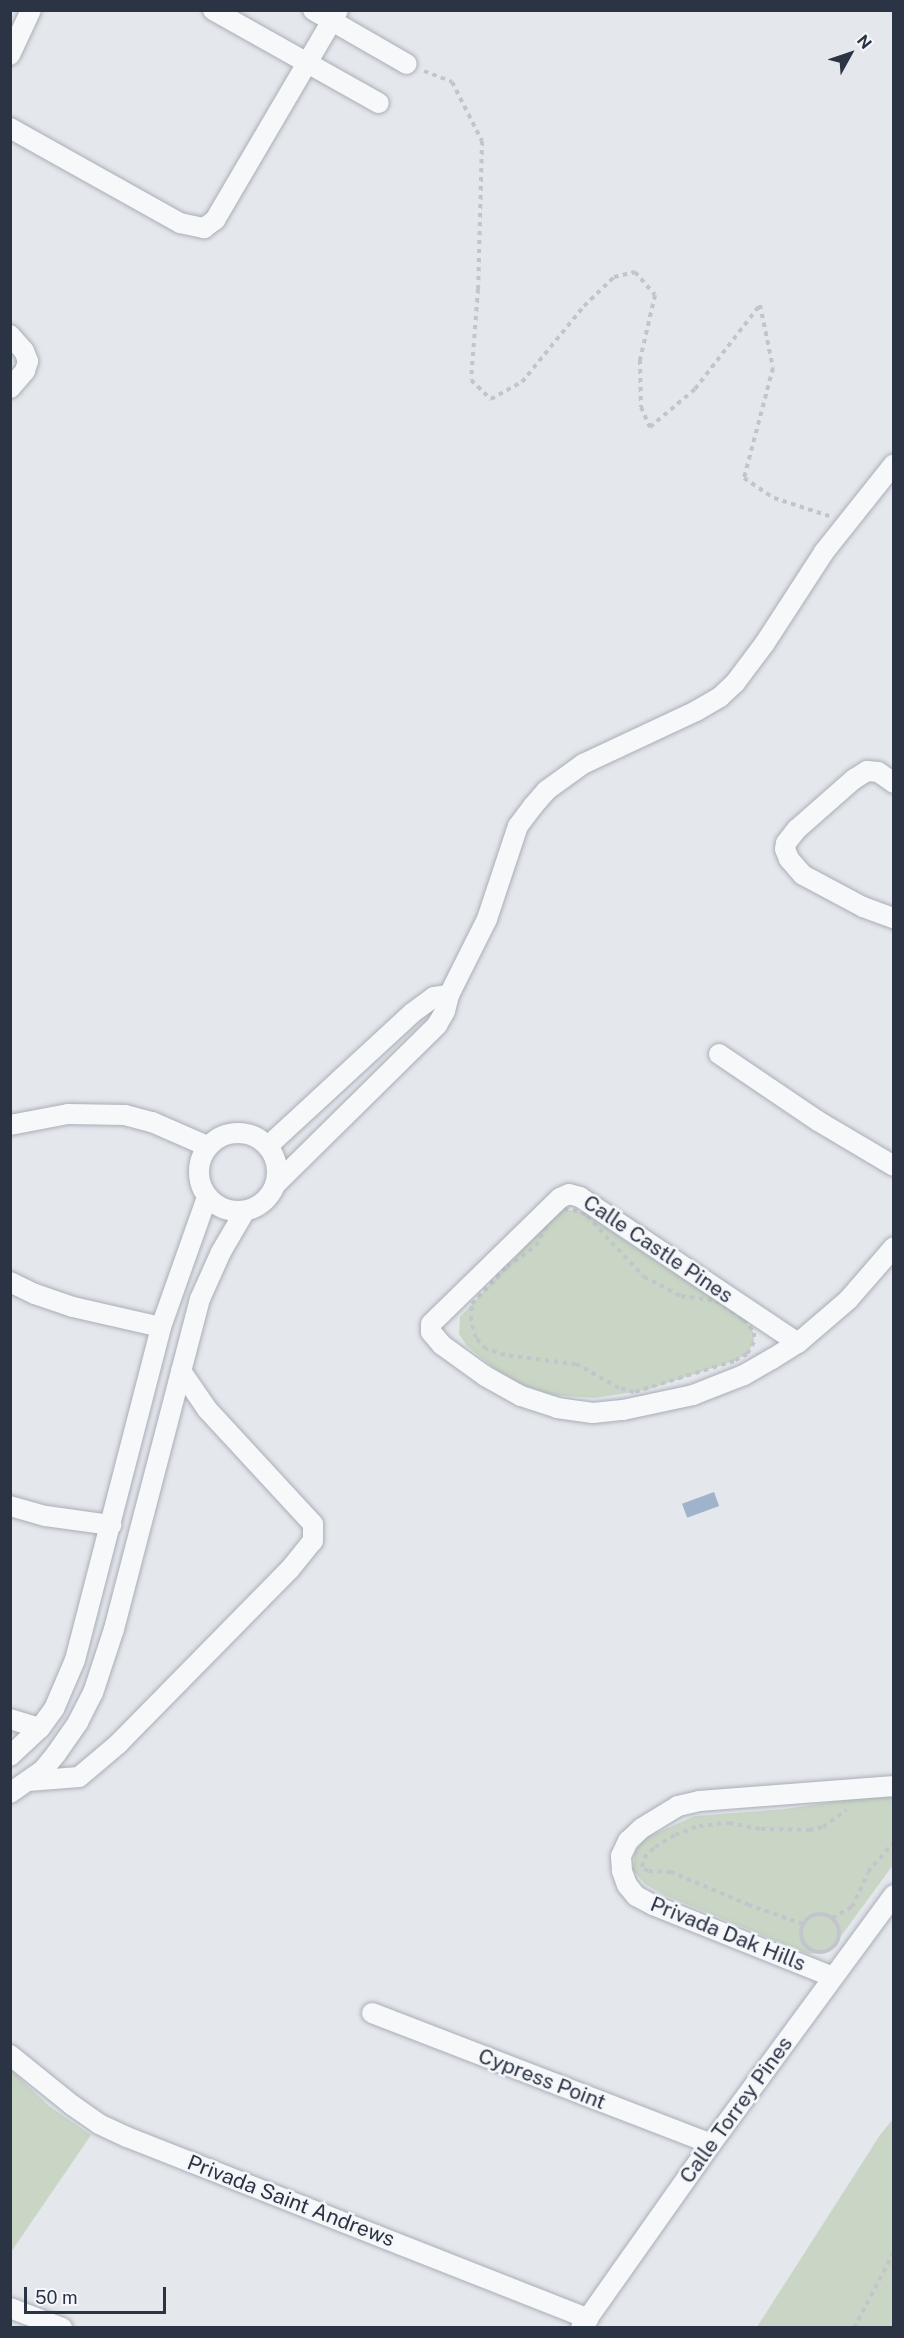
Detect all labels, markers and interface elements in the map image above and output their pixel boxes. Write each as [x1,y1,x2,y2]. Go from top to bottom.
north arrow [820,24,880,84]
text: N [853,31,875,53]
street label: Calle Castle Pines [578,1190,738,1308]
street label: Privada Dak Hills [647,1891,809,1977]
street label: Calle Torrey Pines [674,2032,798,2188]
street label: Cypress Point [475,2043,609,2115]
street label: Privada Saint Andrews [184,2150,398,2252]
scale bar [27,2275,170,2313]
text: 50 m [35,2287,78,2308]

